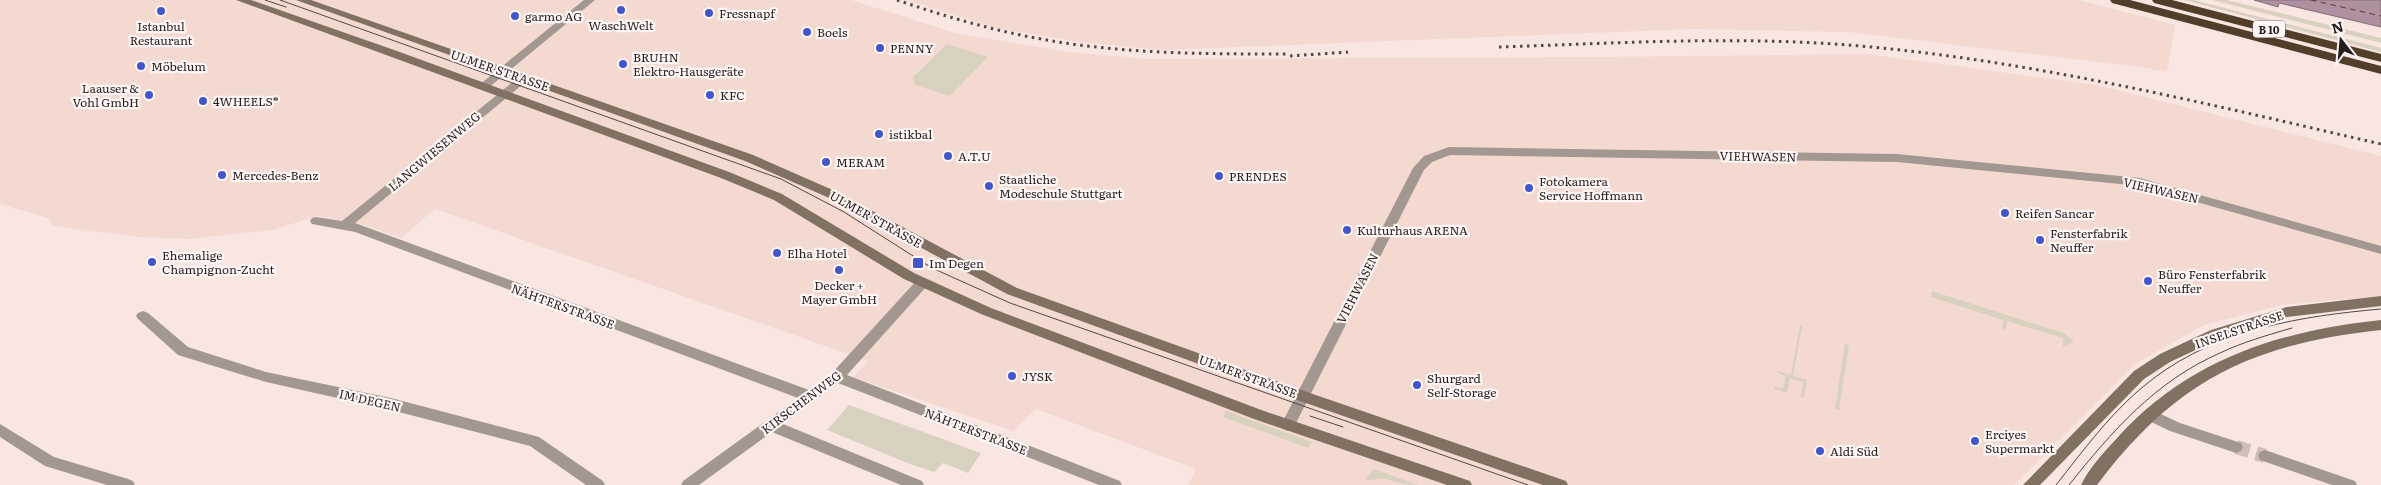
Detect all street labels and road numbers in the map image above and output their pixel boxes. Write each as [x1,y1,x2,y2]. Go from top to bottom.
road number: B 10 [2253,20,2285,38]
street label: ULMER STRASSE [448,45,552,95]
street label: LANGWIESENWEG [384,107,484,195]
street label: VIEHWASEN [1719,146,1797,166]
street label: VIEHWASEN [2121,173,2201,207]
street label: ULMER STRASSE [826,186,926,252]
street label: VIEHWASEN [1332,250,1382,326]
street label: NÄHTERSTRASSE [509,279,617,333]
street label: INSELSTRASSE [2192,305,2286,353]
street label: ULMER STRASSE [1196,350,1300,402]
street label: KIRSCHENWEG [757,366,845,438]
street label: IM DEGEN [337,384,403,416]
street label: NÄHTERSTRASSE [922,403,1030,459]

